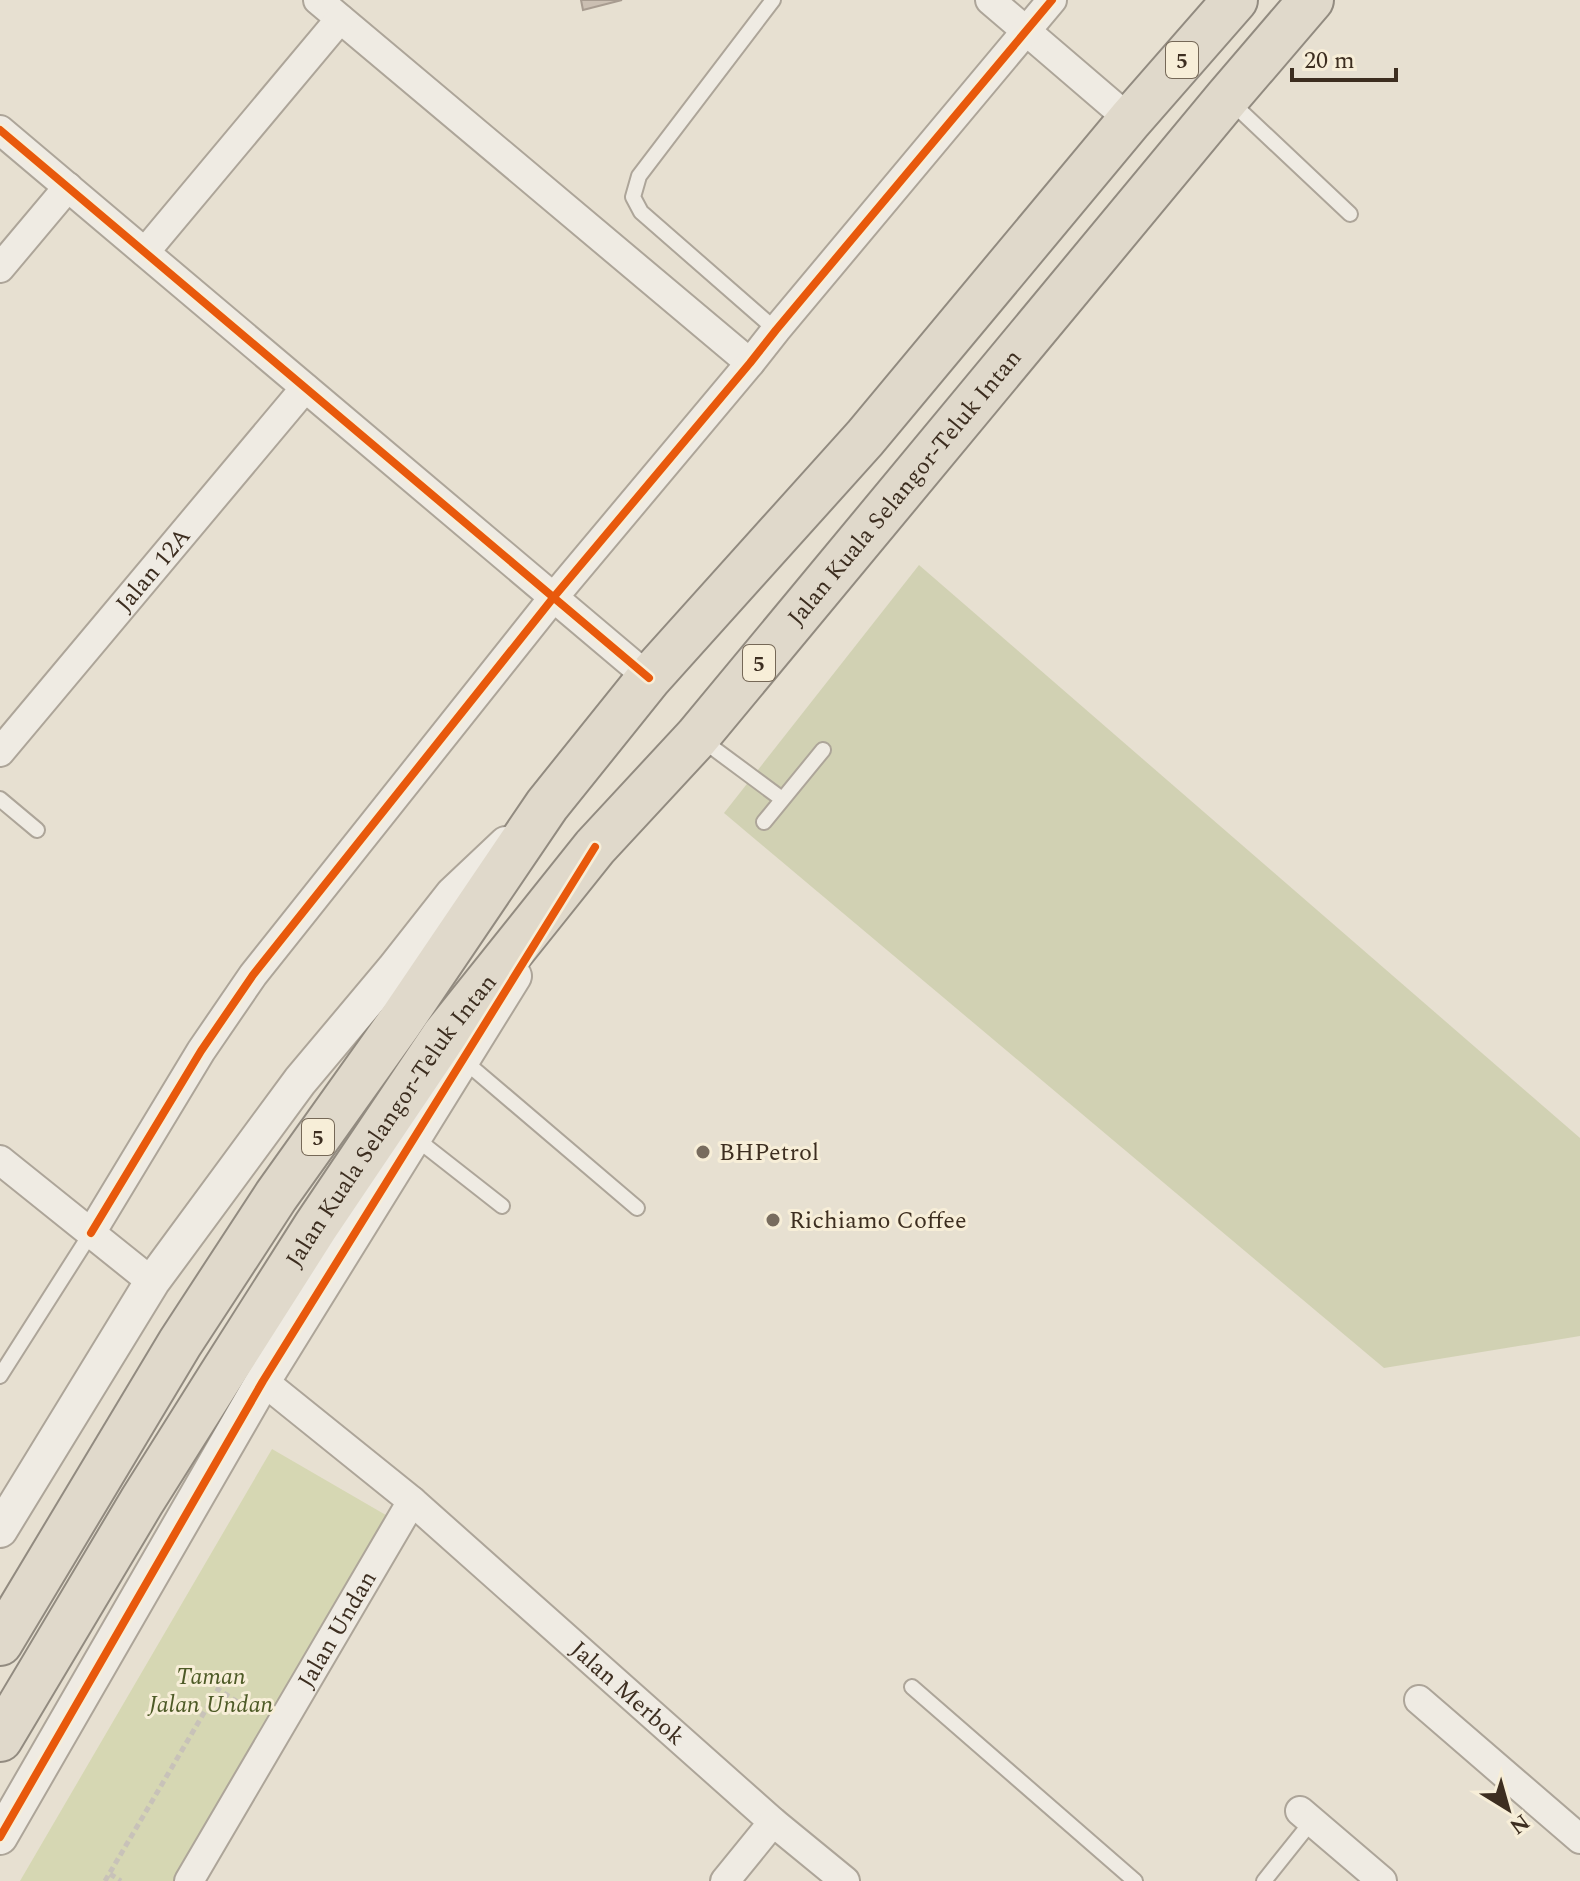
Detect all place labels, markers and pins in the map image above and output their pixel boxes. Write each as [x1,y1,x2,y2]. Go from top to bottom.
place label: BHPetrol [719,1135,819,1171]
marker: BHPetrol [694,1143,712,1161]
place label: Richiamo Coffee [789,1203,967,1239]
marker: Richiamo Coffee [764,1211,782,1229]

